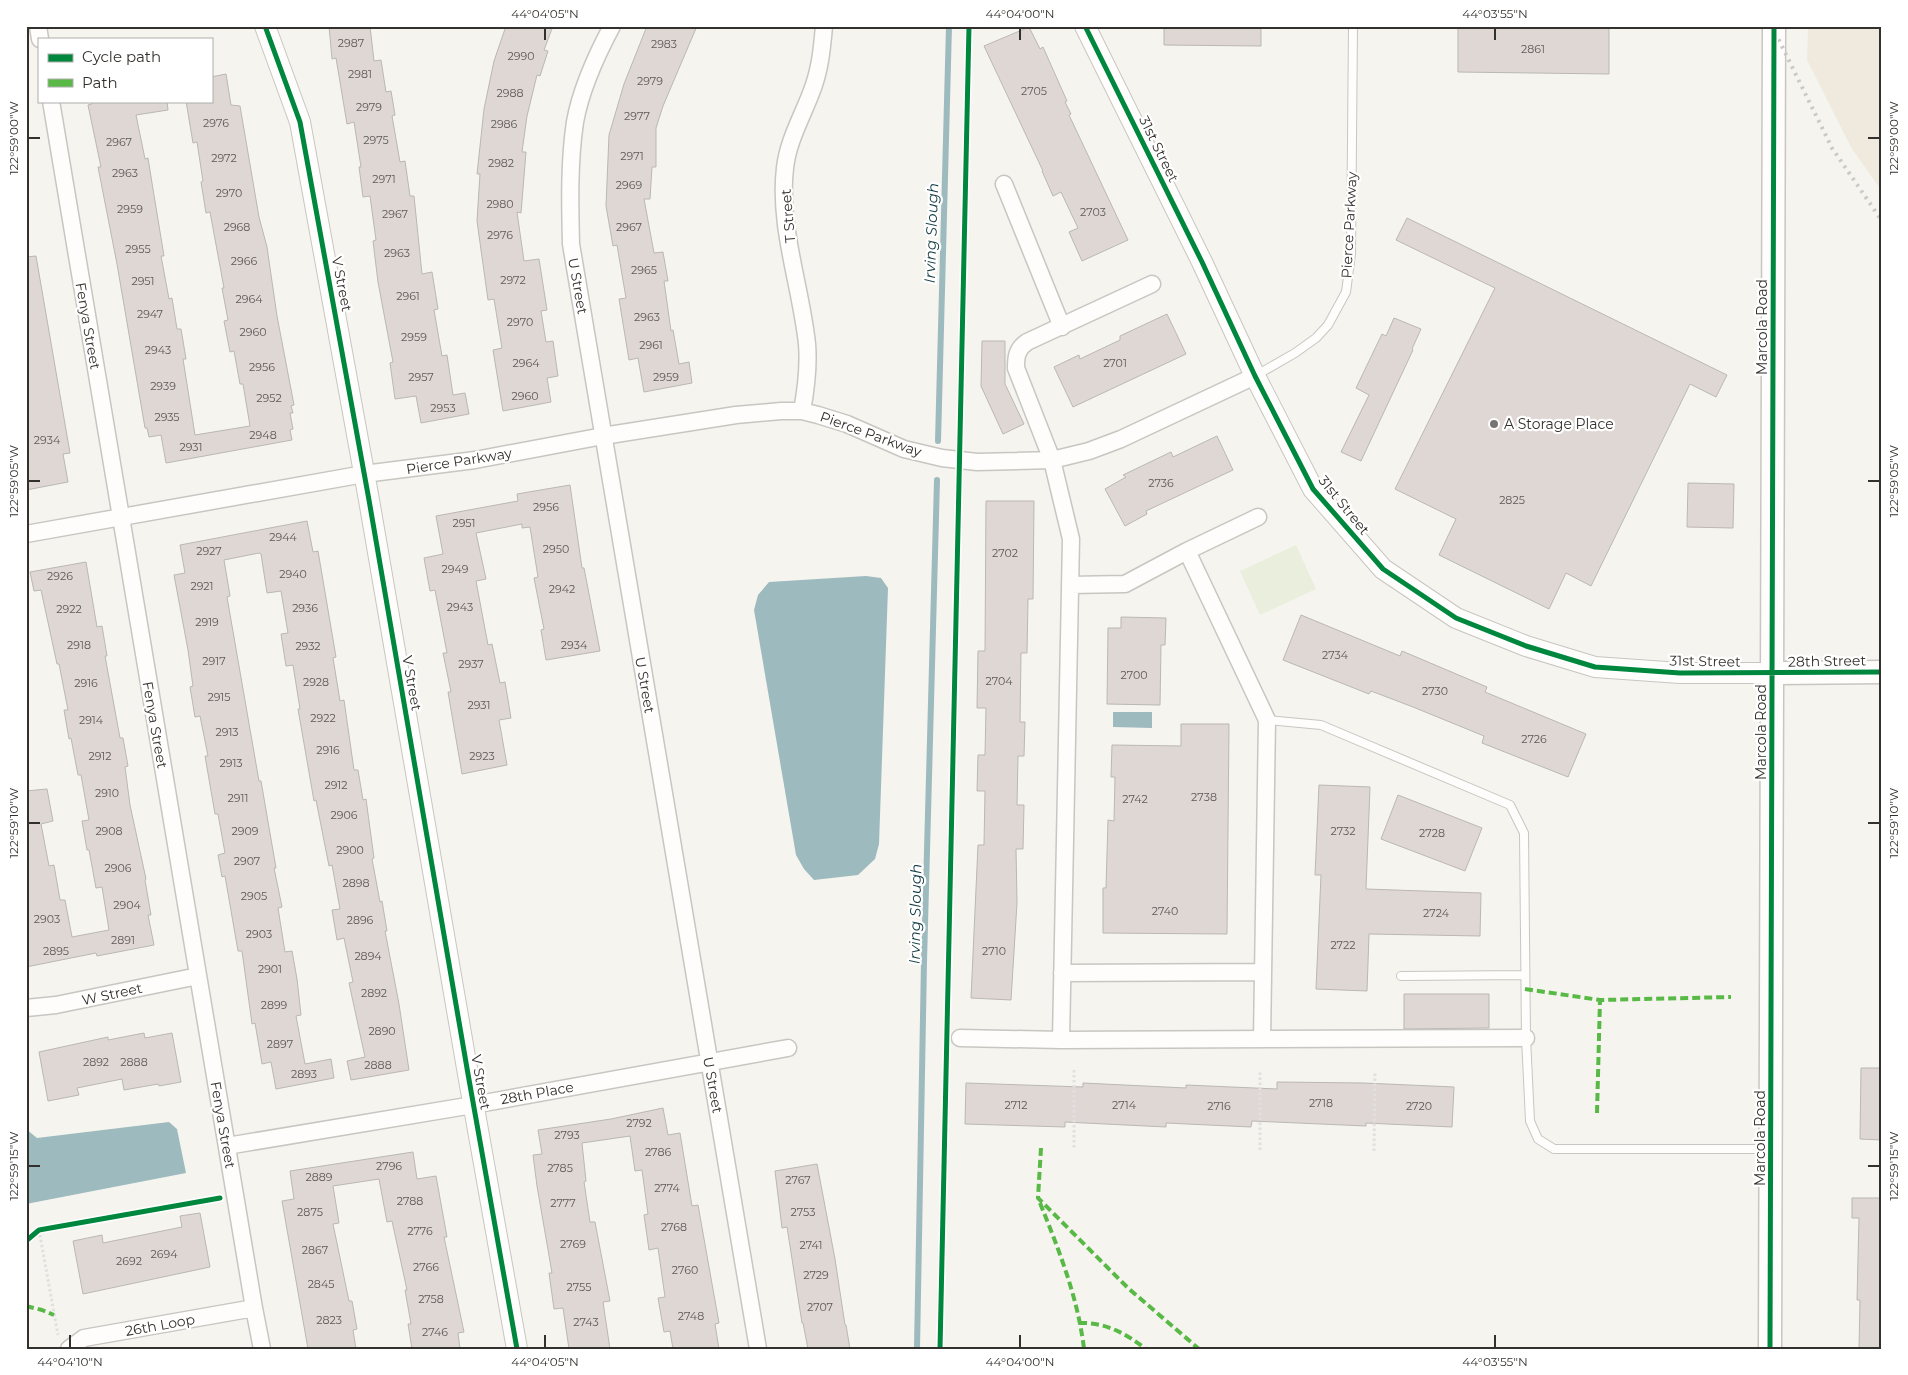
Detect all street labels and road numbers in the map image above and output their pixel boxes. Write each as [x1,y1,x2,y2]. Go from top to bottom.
street label: 31st Street [1135,113,1183,185]
street label: Pierce Parkway [1337,171,1361,279]
street label: T Street [777,188,799,244]
street label: V Street [328,255,356,313]
street label: U Street [564,256,592,316]
street label: Marcola Road [1753,279,1771,375]
street label: Fenya Street [72,281,105,371]
street label: Pierce Parkway [818,407,925,461]
street label: Pierce Parkway [405,444,514,478]
street label: 31st Street [1315,472,1374,539]
street label: 31st Street [1669,651,1741,671]
street label: 28th Street [1788,651,1866,671]
street label: V Street [398,654,426,712]
street label: U Street [631,655,659,715]
street label: Fenya Street [139,680,172,770]
street label: Marcola Road [1752,684,1770,780]
street label: W Street [80,979,144,1009]
street label: V Street [467,1053,495,1111]
street label: U Street [699,1055,727,1115]
street label: 28th Place [499,1078,575,1108]
street label: Fenya Street [207,1080,240,1170]
street label: Marcola Road [1751,1090,1769,1186]
street label: 26th Loop [124,1310,196,1340]

